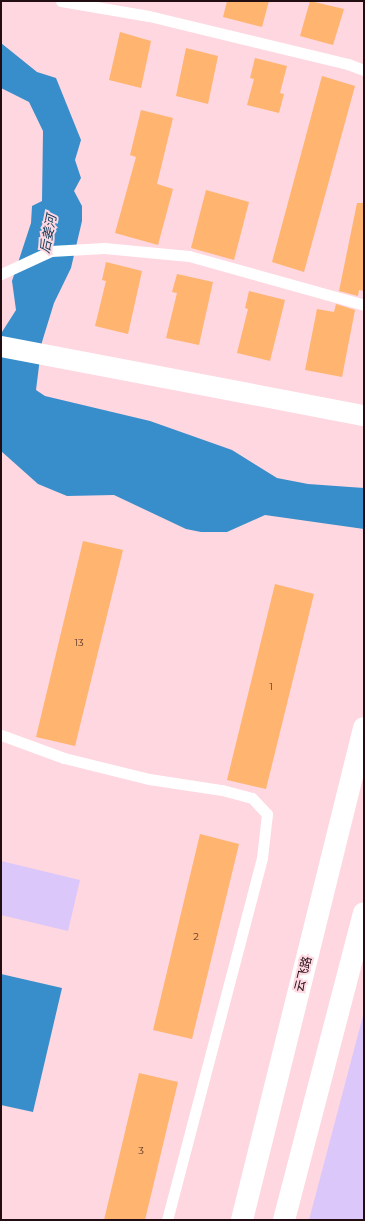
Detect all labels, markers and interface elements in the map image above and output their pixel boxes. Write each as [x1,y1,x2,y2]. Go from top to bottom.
water label: 后姜河 [37,213,59,255]
house number: 13 [74,637,84,649]
house number: 1 [269,681,273,693]
house number: 2 [193,931,199,943]
street label: 云飞路 [292,955,314,993]
house number: 3 [138,1145,144,1157]

